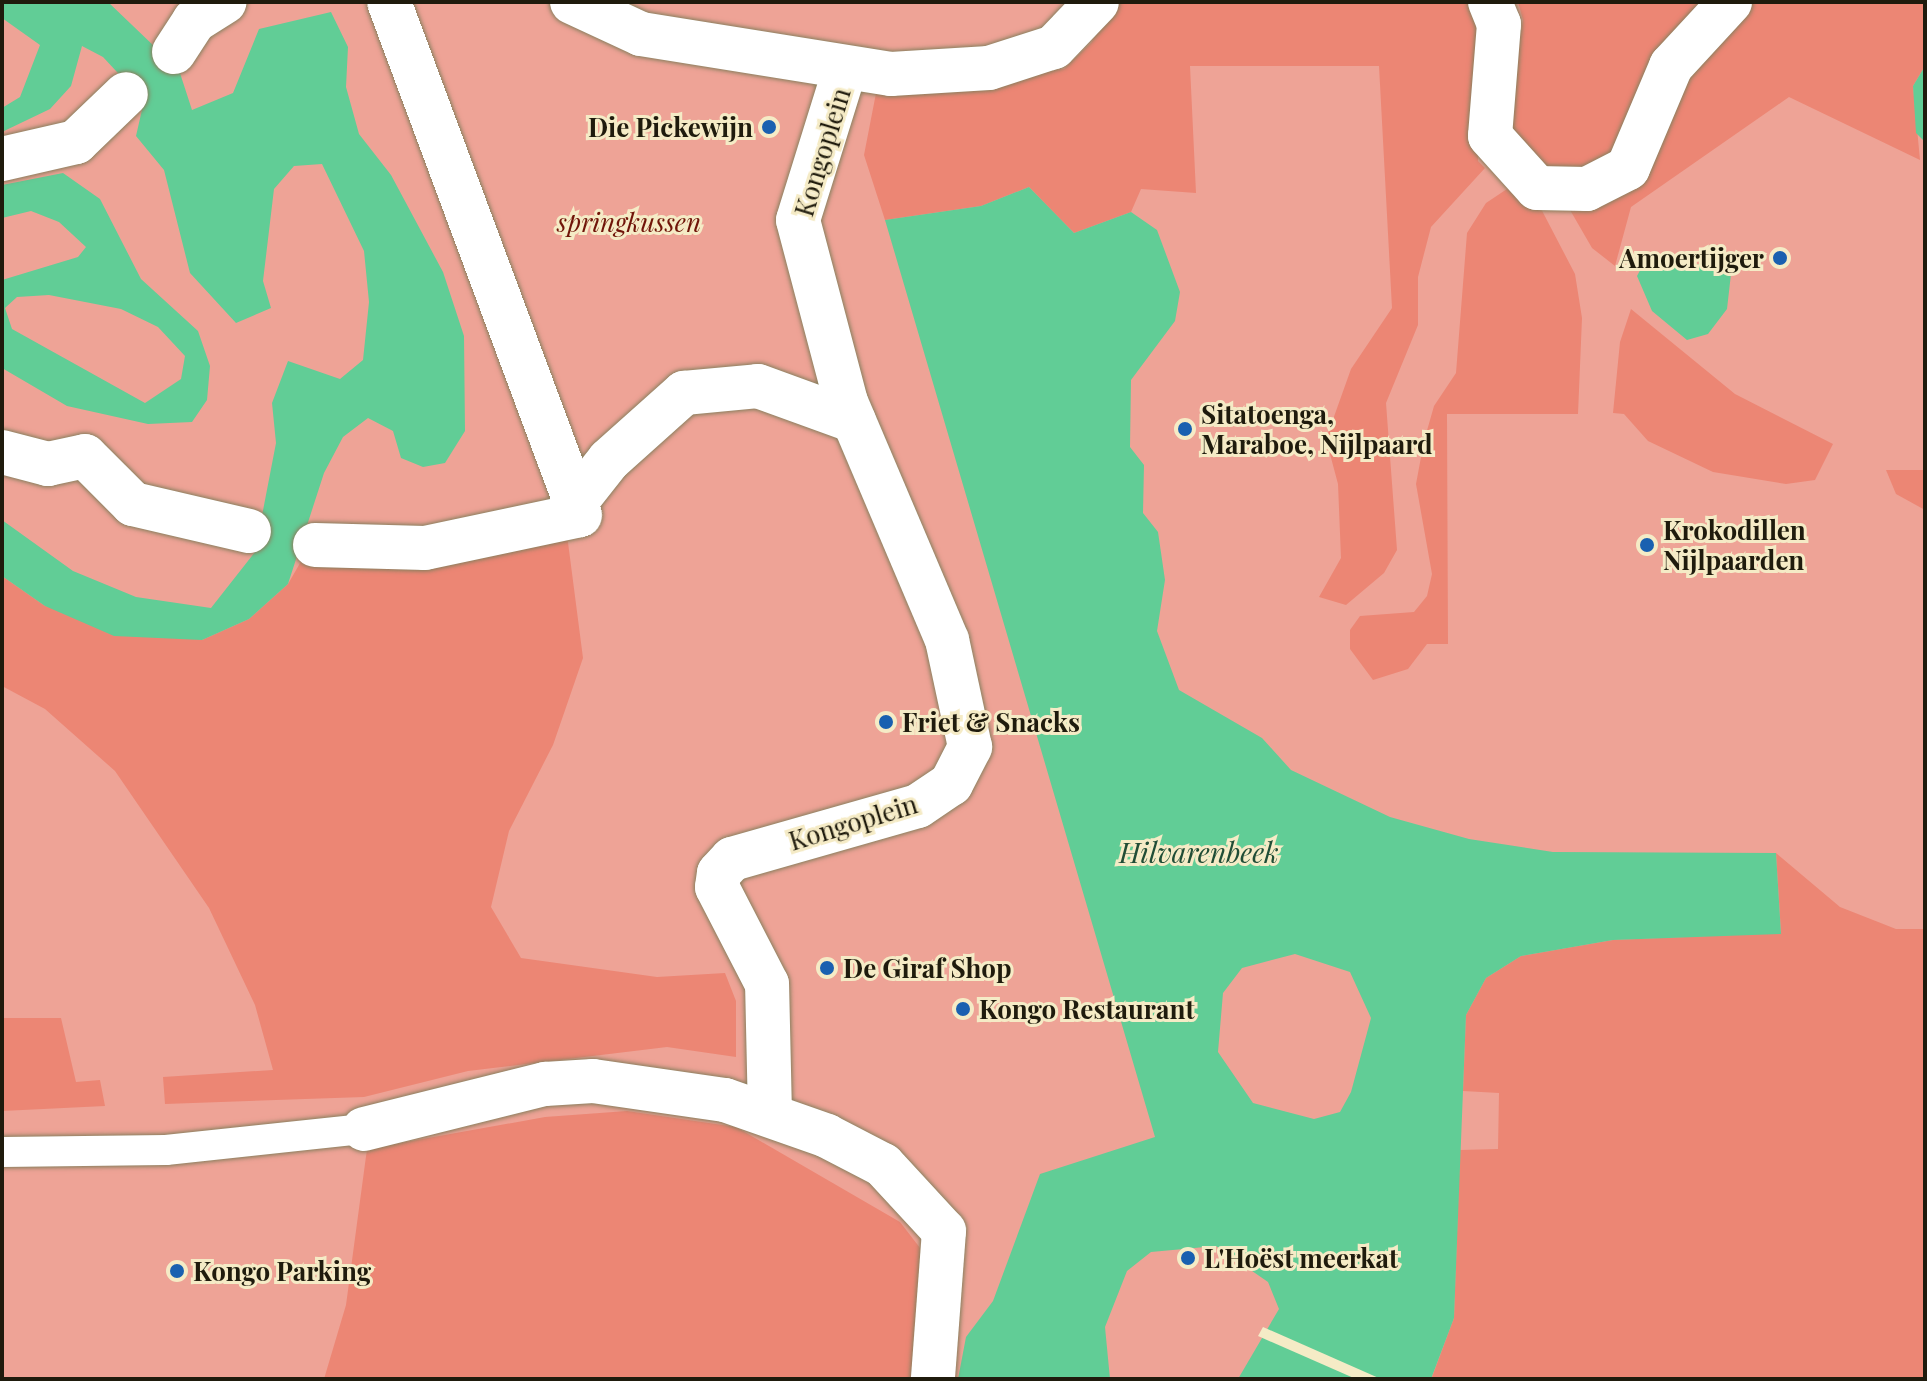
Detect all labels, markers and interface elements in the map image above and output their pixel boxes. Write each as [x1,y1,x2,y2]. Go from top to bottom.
street label: Kongoplein [788,84,856,220]
place label: Die Pickewijn [588,111,753,143]
marker: Die Pickewijn [760,118,778,136]
park label: springkussen [557,206,701,238]
place label: Amoertijger [1619,242,1764,274]
marker: Amoertijger [1771,249,1789,267]
place label: Sitatoenga, Maraboe, Nijlpaard [1201,398,1433,460]
marker: Sitatoenga, Maraboe, Nijlpaard [1176,420,1194,438]
place label: Krokodillen Nijlpaarden [1663,514,1806,576]
marker: Krokodillen Nijlpaarden [1638,536,1656,554]
place label: Friet & Snacks [902,706,1080,738]
marker: Friet & Snacks [877,713,895,731]
street label: Kongoplein [785,788,921,856]
water label: Hilvarenbeek [1119,835,1279,869]
place label: De Giraf Shop [843,952,1012,984]
marker: De Giraf Shop [818,959,836,977]
place label: Kongo Restaurant [979,993,1195,1025]
marker: Kongo Restaurant [954,1000,972,1018]
place label: L'Hoëst meerkat [1204,1242,1398,1274]
marker: L'Hoëst meerkat [1179,1249,1197,1267]
place label: Kongo Parking [193,1255,371,1287]
marker: Kongo Parking [168,1262,186,1280]

